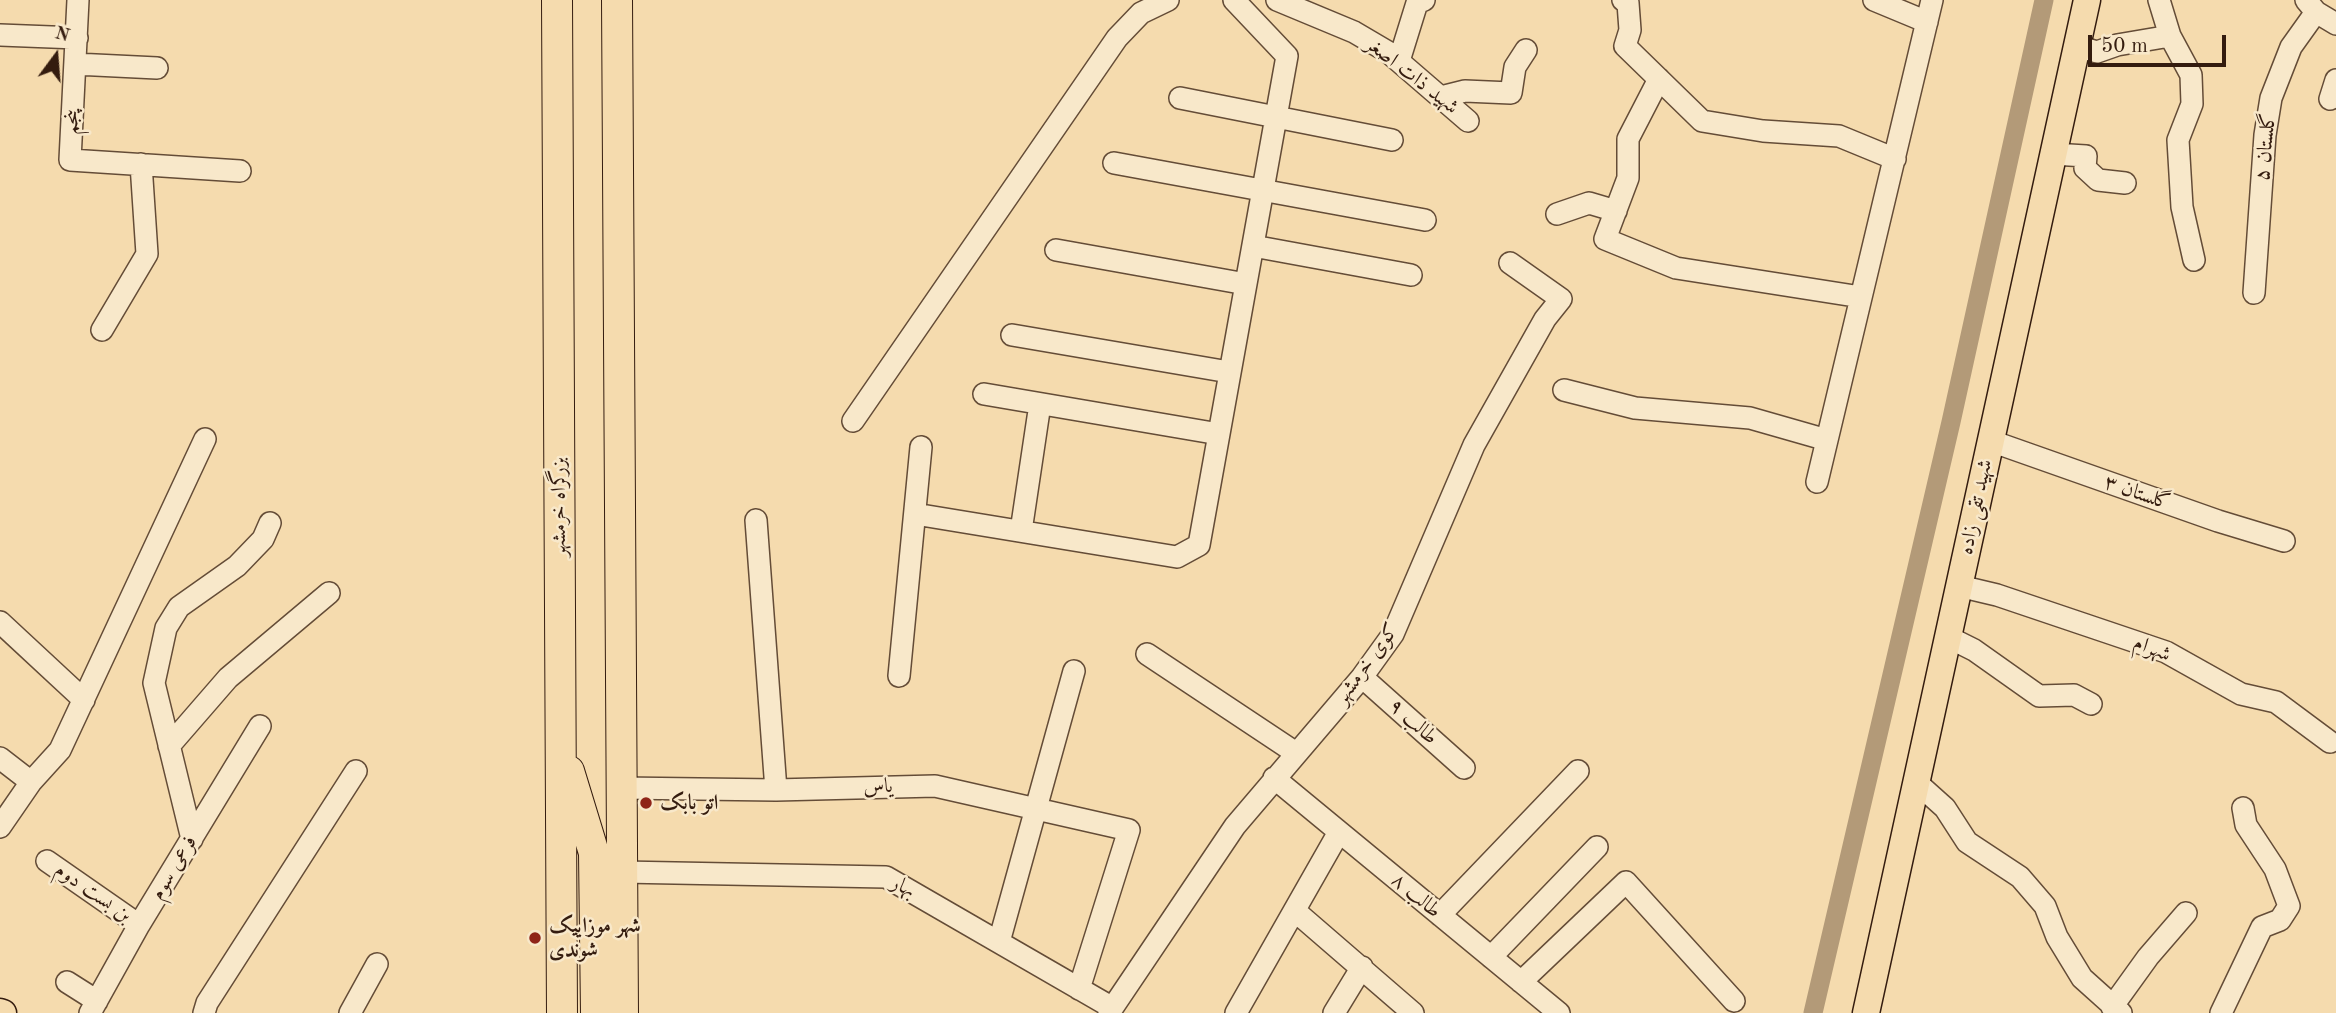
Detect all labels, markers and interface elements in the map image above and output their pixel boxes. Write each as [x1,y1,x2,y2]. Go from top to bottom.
north arrow [21,21,91,91]
scale bar [2091,21,2229,65]
text: N [52,24,72,46]
street label: شهید ذات اصغر [1360,32,1464,120]
text: 50 m [2101,36,2148,57]
street label: پنجم [59,109,85,135]
street label: گلستان ۵ [2250,112,2282,182]
street label: بزرگراه خرمشهر [546,457,572,557]
street label: شهید تقی زاده [1954,457,1998,557]
street label: گلستان ۳ [2101,470,2173,516]
street label: کوی خرمشهر [1329,618,1405,710]
street label: شهرام [2130,630,2174,668]
street label: طالب ۹ [1383,694,1443,750]
street label: یاس [863,774,893,800]
place label: اتو بابک [660,790,718,816]
marker: اتو بابک [638,795,654,811]
street label: فرعی سوم [145,831,203,905]
street label: بن بست دوم [50,857,136,929]
street label: طالب ۸ [1386,868,1446,924]
street label: بهار [887,870,919,904]
place label: شهر موزاییک شوندی [549,913,641,963]
marker: شهر موزاییک شوندی [527,930,543,946]

